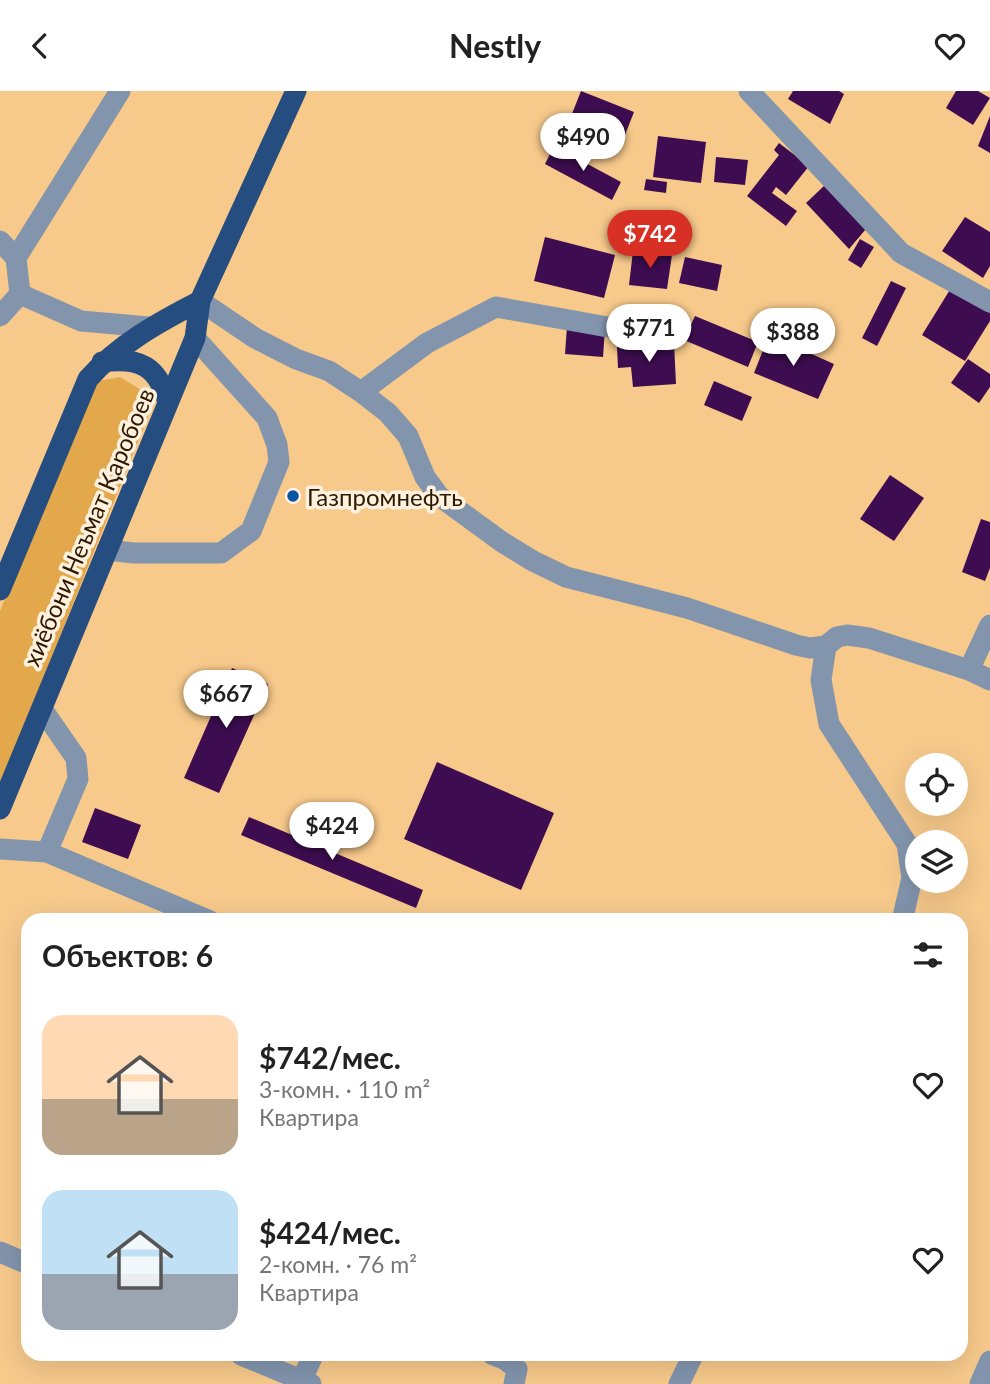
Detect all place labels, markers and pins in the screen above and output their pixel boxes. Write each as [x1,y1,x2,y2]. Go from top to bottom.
pin: $490 [542,113,624,173]
pin: $742 [609,211,691,270]
pin: $771 [608,305,690,364]
pin: $388 [752,309,834,368]
place label: Газпромнефть [307,482,463,511]
marker: Газпромнефть [285,488,301,504]
pin: $667 [185,671,267,730]
pin: $424 [291,803,373,862]

